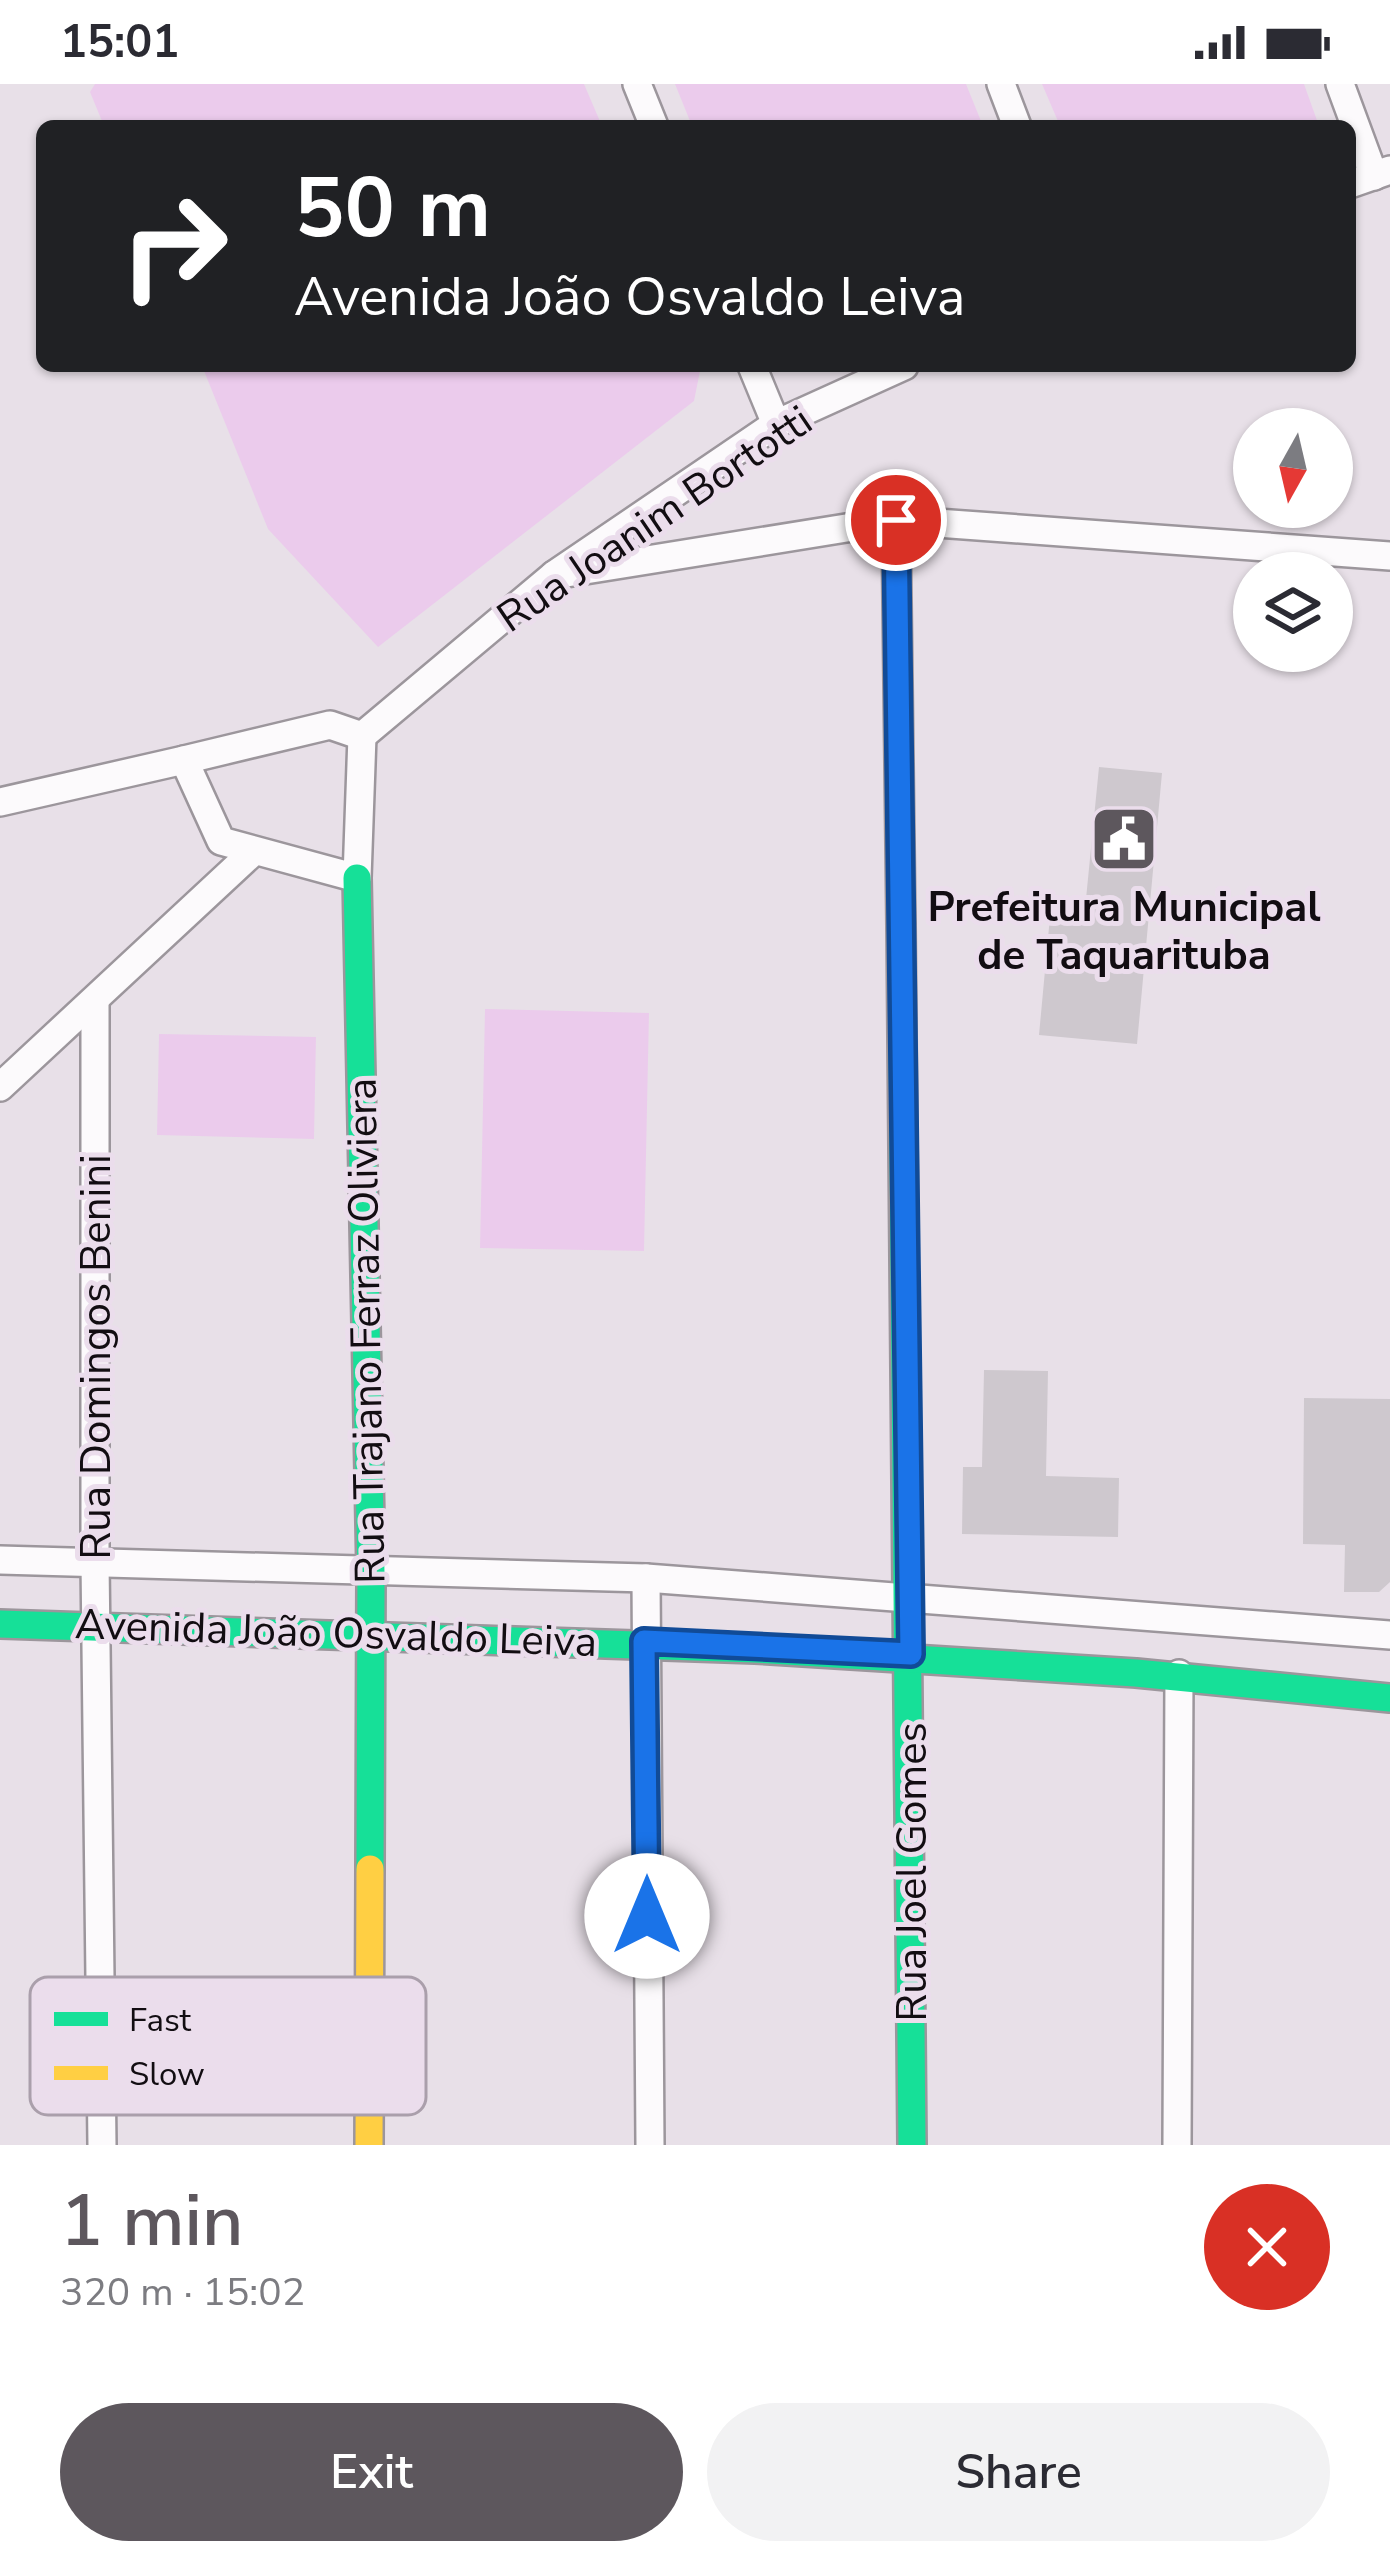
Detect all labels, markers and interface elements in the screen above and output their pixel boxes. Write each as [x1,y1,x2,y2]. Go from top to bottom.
text: 15:01 [60,12,179,73]
text: 50 m [294,151,491,266]
icon: right [96,168,252,324]
text: Avenida João Osvaldo Leiva [294,260,965,334]
street label: Rua Joanim Bortotti [486,393,823,646]
north arrow [1233,408,1353,528]
map controls [1233,408,1353,672]
pin [845,469,947,571]
icon: arrive [863,487,929,553]
button: layers [1233,552,1353,672]
public building icon: Prefeitura Municipal de Taquarituba [1089,804,1159,874]
place label: Prefeitura Municipal de Taquarituba [927,879,1321,984]
street label: Rua Trajano Ferraz Oliviera [334,1077,399,1585]
street label: Rua Domingos Benini [68,1154,125,1560]
street label: Avenida João Osvaldo Leiva [74,1596,598,1671]
street label: Rua Joel Gomes [884,1722,941,2022]
position arrow [584,1853,710,1979]
legend [30,1977,426,2115]
text: Fast [129,1998,192,2043]
text: Slow [129,2052,205,2097]
text: 1 min [60,2172,243,2270]
button: close [1204,2184,1330,2310]
text: 320 m · 15:02 [60,2266,305,2319]
button: Exit [60,2403,683,2541]
button: Share [707,2403,1330,2541]

